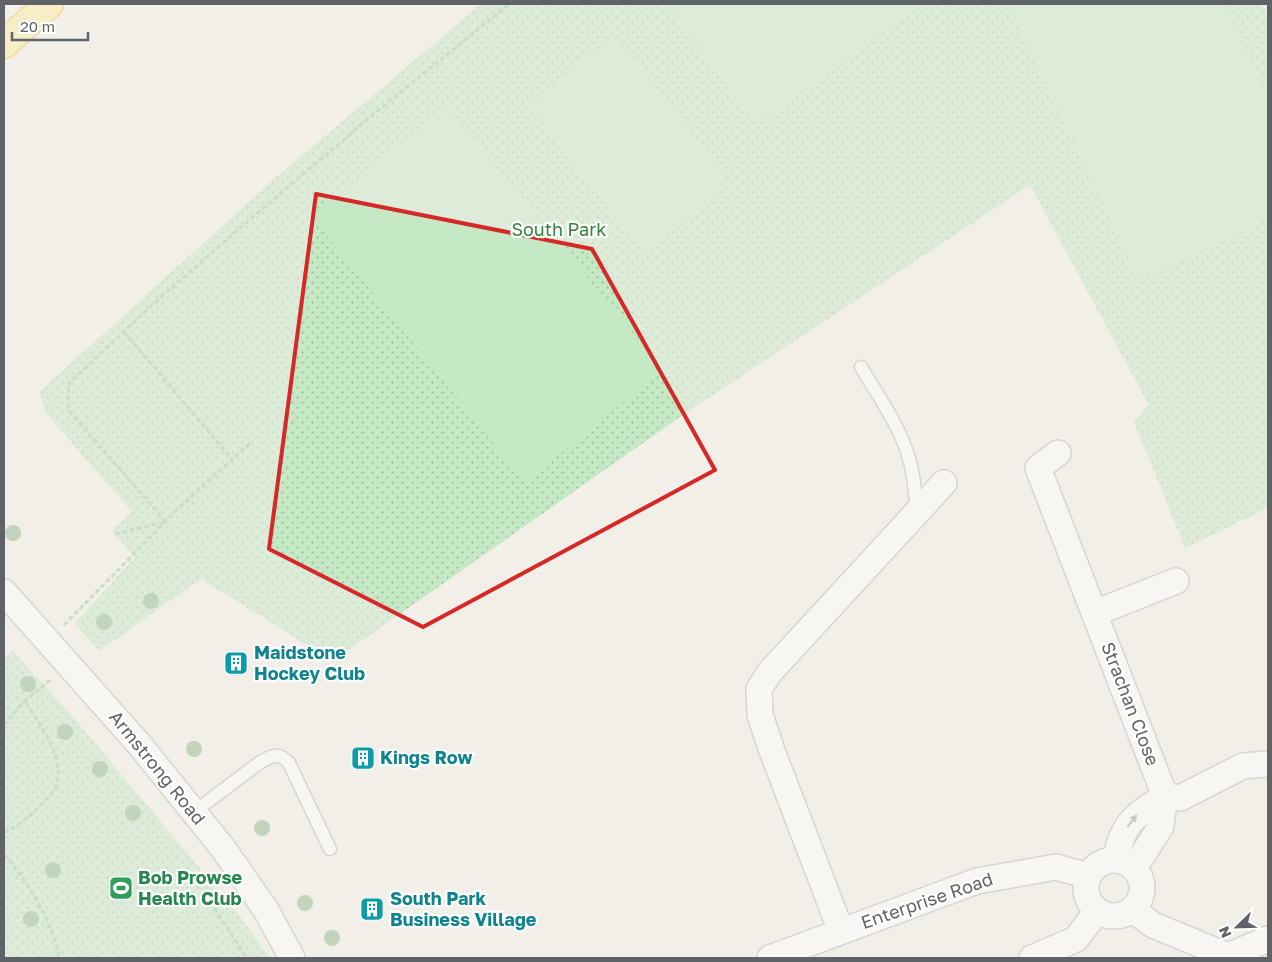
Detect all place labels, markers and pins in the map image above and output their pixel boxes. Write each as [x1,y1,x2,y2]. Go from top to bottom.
place label: Maidstone Hockey Club [254,641,365,684]
building icon: Maidstone Hockey Club [223,650,249,676]
building icon: Kings Row [350,745,376,771]
place label: Kings Row [380,746,472,768]
place label: Bob Prowse Health Club [138,866,243,909]
sports icon: Bob Prowse Health Club [108,875,134,901]
place label: South Park Business Village [390,887,537,930]
building icon: South Park Business Village [359,896,385,922]

